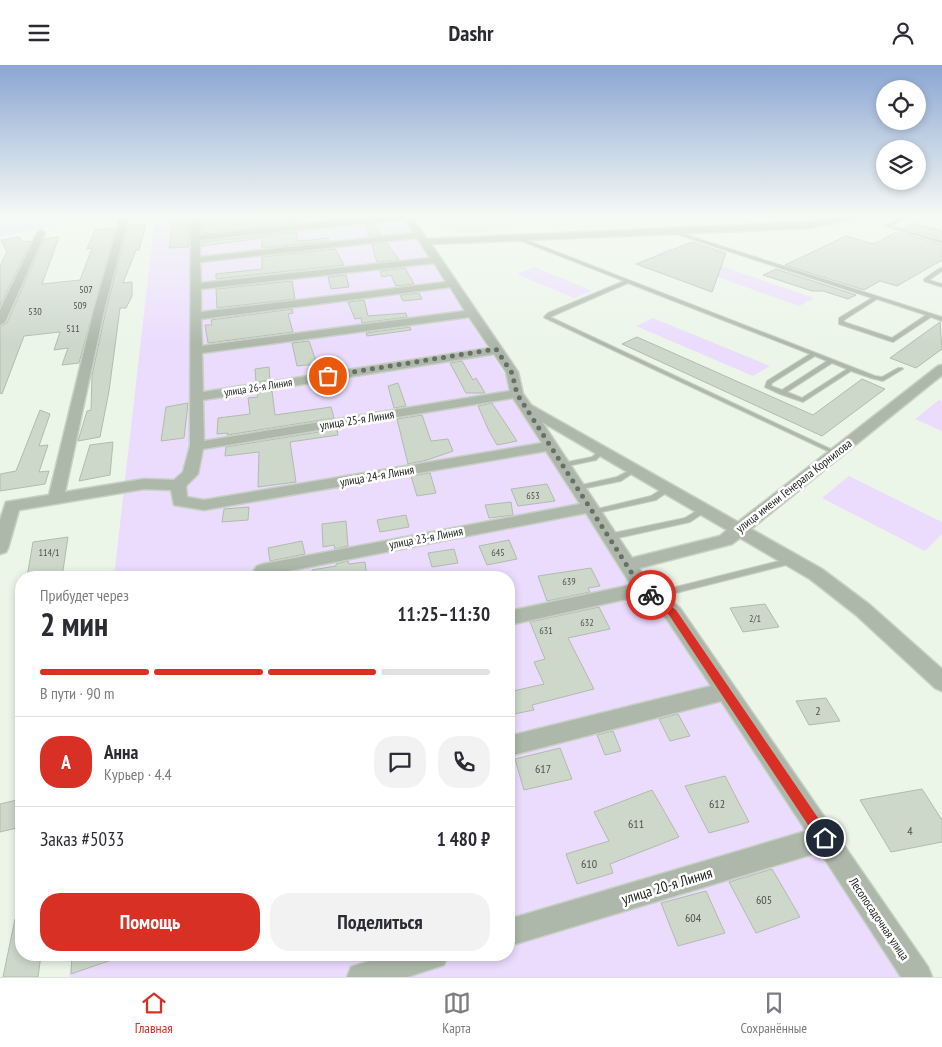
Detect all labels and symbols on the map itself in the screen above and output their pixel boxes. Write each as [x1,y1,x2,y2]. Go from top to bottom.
house number: 507 [79,283,93,296]
house number: 509 [73,299,87,312]
house number: 530 [28,305,42,318]
house number: 511 [66,322,80,335]
pin [307,355,349,397]
street label: улица 26-я Линия [223,375,293,399]
street label: улица 25-я Линия [319,406,396,433]
street label: улица имени Генерала Корнилова [733,436,855,536]
street label: улица 24-я Линия [339,462,416,489]
house number: 653 [526,489,540,502]
street label: улица 23-я Линия [388,523,465,552]
house number: 114/1 [39,546,59,559]
house number: 645 [491,546,505,559]
courier [626,570,676,620]
house number: 639 [562,575,576,588]
house number: 2/1 [749,612,761,625]
house number: 632 [580,616,594,629]
house number: 631 [539,624,553,637]
house number: 2 [815,703,821,718]
house number: 617 [535,761,551,776]
house number: 612 [709,796,725,811]
house number: 611 [628,816,644,831]
pin [804,817,846,859]
house number: 4 [907,823,913,838]
house number: 610 [581,856,597,871]
street label: улица 20-я Линия [619,863,715,908]
street label: Лесопосадочная улица [846,874,913,963]
house number: 605 [756,892,772,907]
house number: 604 [685,910,702,925]

